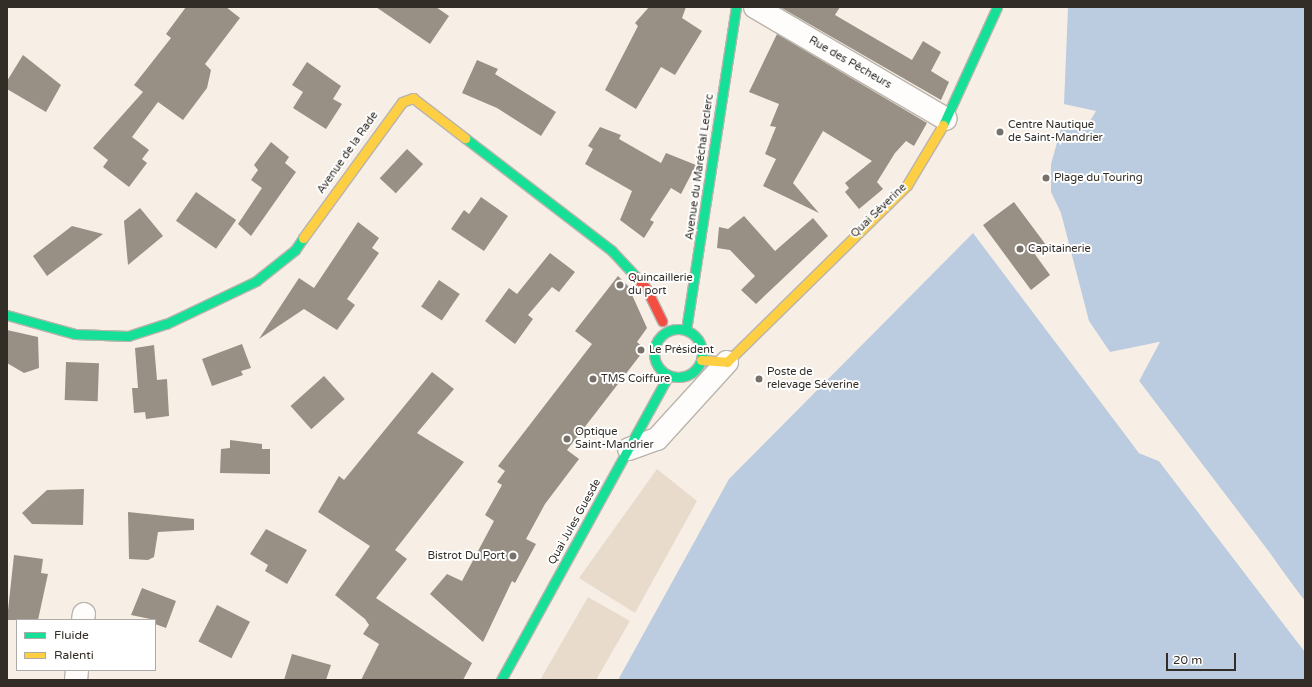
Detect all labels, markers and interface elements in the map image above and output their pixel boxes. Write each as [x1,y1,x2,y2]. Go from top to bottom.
street label: Rue des Pêcheurs [806,34,894,92]
street label: Avenue du Maréchal Leclerc [683,93,717,241]
street label: Avenue de la Rade [315,109,381,197]
place label: Centre Nautique de Saint-Mandrier [1008,119,1103,145]
marker: Centre Nautique de Saint-Mandrier [995,127,1005,137]
place label: Plage du Touring [1054,171,1143,185]
marker: Plage du Touring [1041,173,1051,183]
street label: Quai Séverine [848,181,910,241]
place label: Capitainerie [1028,242,1091,256]
marker: Capitainerie [1015,244,1025,254]
place label: Quincaillerie du port [628,272,693,298]
marker: Quincaillerie du port [615,280,625,290]
place label: Le Président [649,343,714,357]
marker: Le Président [636,345,646,355]
place label: Poste de relevage Séverine [767,366,859,392]
place label: TMS Coiffure [601,372,670,386]
marker: TMS Coiffure [588,374,598,384]
marker: Poste de relevage Séverine [754,374,764,384]
place label: Optique Saint-Mandrier [575,426,654,452]
marker: Optique Saint-Mandrier [562,434,572,444]
street label: Quai Jules Guesde [546,477,604,567]
place label: Bistrot Du Port [427,549,505,563]
marker: Bistrot Du Port [508,551,518,561]
legend [16,619,156,671]
text: Fluide [54,628,89,642]
scale bar [1168,645,1238,671]
text: Ralenti [54,648,94,662]
text: 20 m [1173,653,1202,667]

